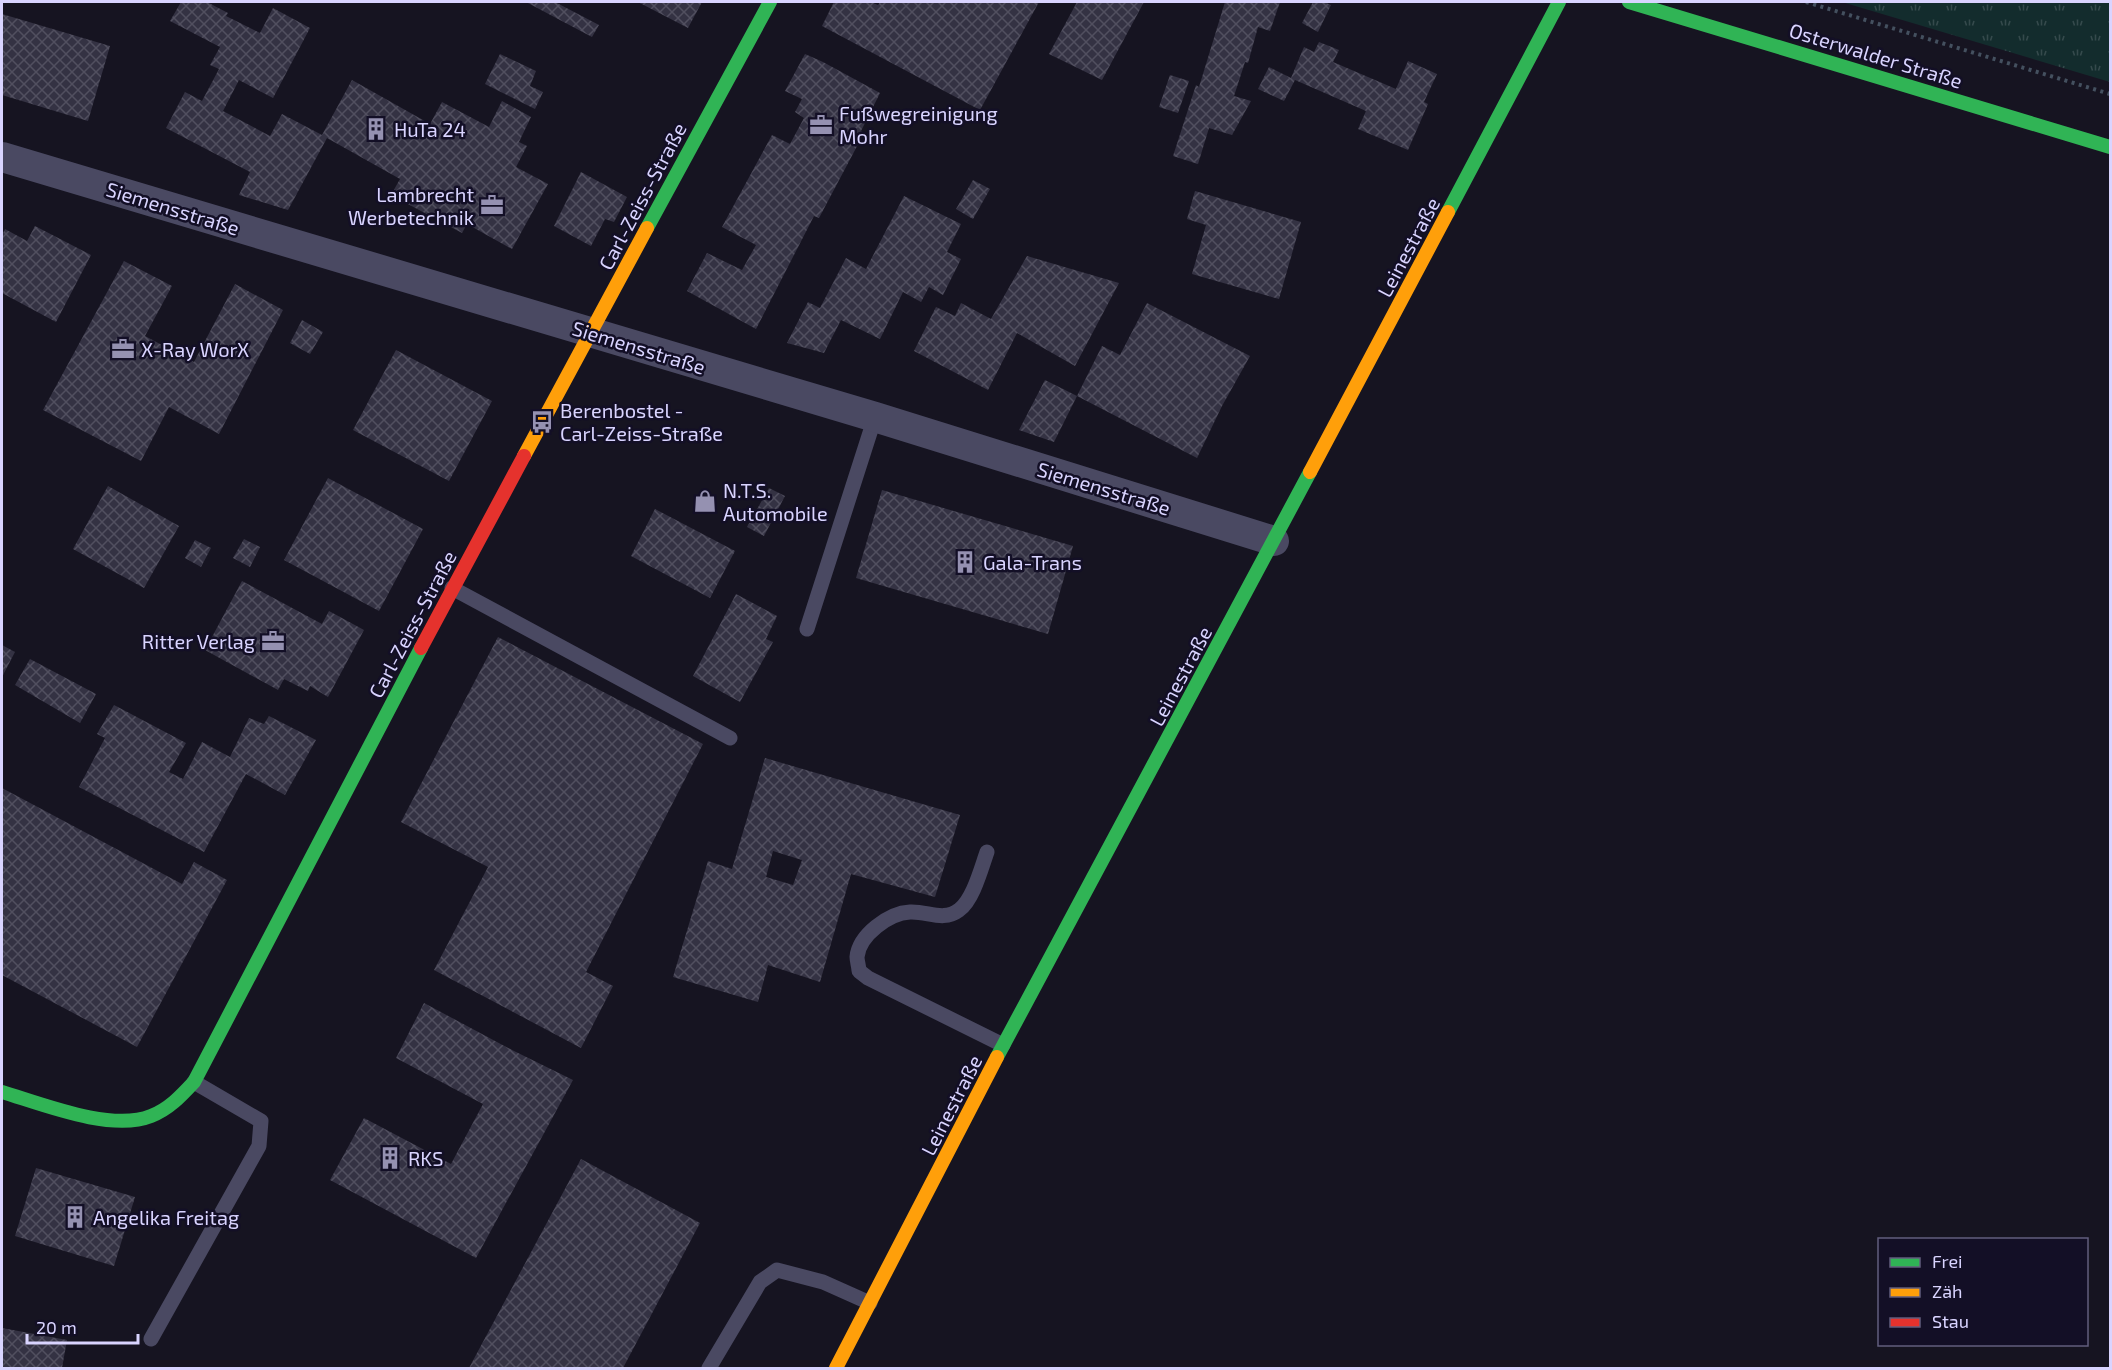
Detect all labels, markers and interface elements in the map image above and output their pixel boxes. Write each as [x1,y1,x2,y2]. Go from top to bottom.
street label: Osterwalder Straße [1787,17,1965,93]
place label: Fußwegreinigung Mohr [839,101,998,148]
office icon: Fußwegreinigung Mohr [808,112,834,138]
building icon: HuTa 24 [363,116,389,142]
place label: HuTa 24 [394,117,466,141]
street label: Carl-Zeiss-Straße [593,118,691,274]
street label: Siemensstraße [104,176,242,240]
place label: Lambrecht Werbetechnik [348,182,474,229]
office icon: Lambrecht Werbetechnik [479,192,505,218]
street label: Leinestraße [1372,193,1444,301]
street label: Siemensstraße [570,315,708,379]
office icon: X-Ray WorX [110,336,136,362]
place label: X-Ray WorX [141,337,249,361]
place label: Berenbostel - Carl-Zeiss-Straße [560,398,723,445]
bus stop icon: Berenbostel - Carl-Zeiss-Straße [529,409,555,435]
street label: Siemensstraße [1035,456,1173,520]
place label: N.T.S. Automobile [723,478,828,525]
shop icon: N.T.S. Automobile [692,488,718,514]
street label: Carl-Zeiss-Straße [363,546,461,702]
building icon: Gala-Trans [952,549,978,575]
place label: Gala-Trans [983,550,1082,574]
street label: Leinestraße [1144,622,1216,730]
office icon: Ritter Verlag [260,628,286,654]
place label: Ritter Verlag [142,629,255,653]
street label: Leinestraße [915,1051,987,1159]
building icon: RKS [377,1145,403,1171]
place label: RKS [408,1146,443,1170]
building icon: Angelika Freitag [62,1204,88,1230]
place label: Angelika Freitag [93,1205,239,1229]
legend [1878,1238,2088,1346]
text: Frei [1932,1250,1963,1272]
text: Zäh [1932,1280,1963,1302]
scale bar [27,1307,138,1345]
text: Stau [1932,1310,1969,1332]
text: 20 m [36,1316,77,1338]

